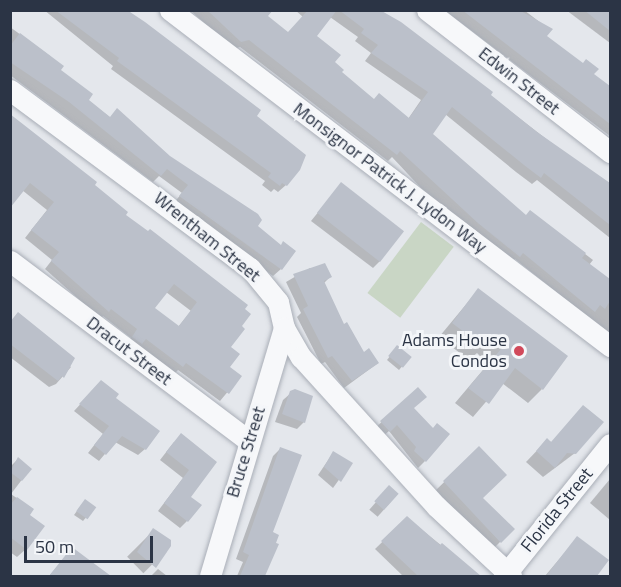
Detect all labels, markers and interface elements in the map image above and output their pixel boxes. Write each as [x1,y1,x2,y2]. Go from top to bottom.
street label: Edwin Street [474,43,564,119]
street label: Monsignor Patrick J. Lydon Way [289,98,491,258]
street label: Wrentham Street [149,187,265,287]
street label: Dracut Street [82,312,176,390]
place label: Adams House Condos [402,330,507,372]
marker: Adams House Condos [512,344,526,358]
street label: Bruce Street [222,404,270,500]
street label: Florida Street [516,463,598,557]
scale bar [27,524,156,562]
text: 50 m [35,533,74,560]

